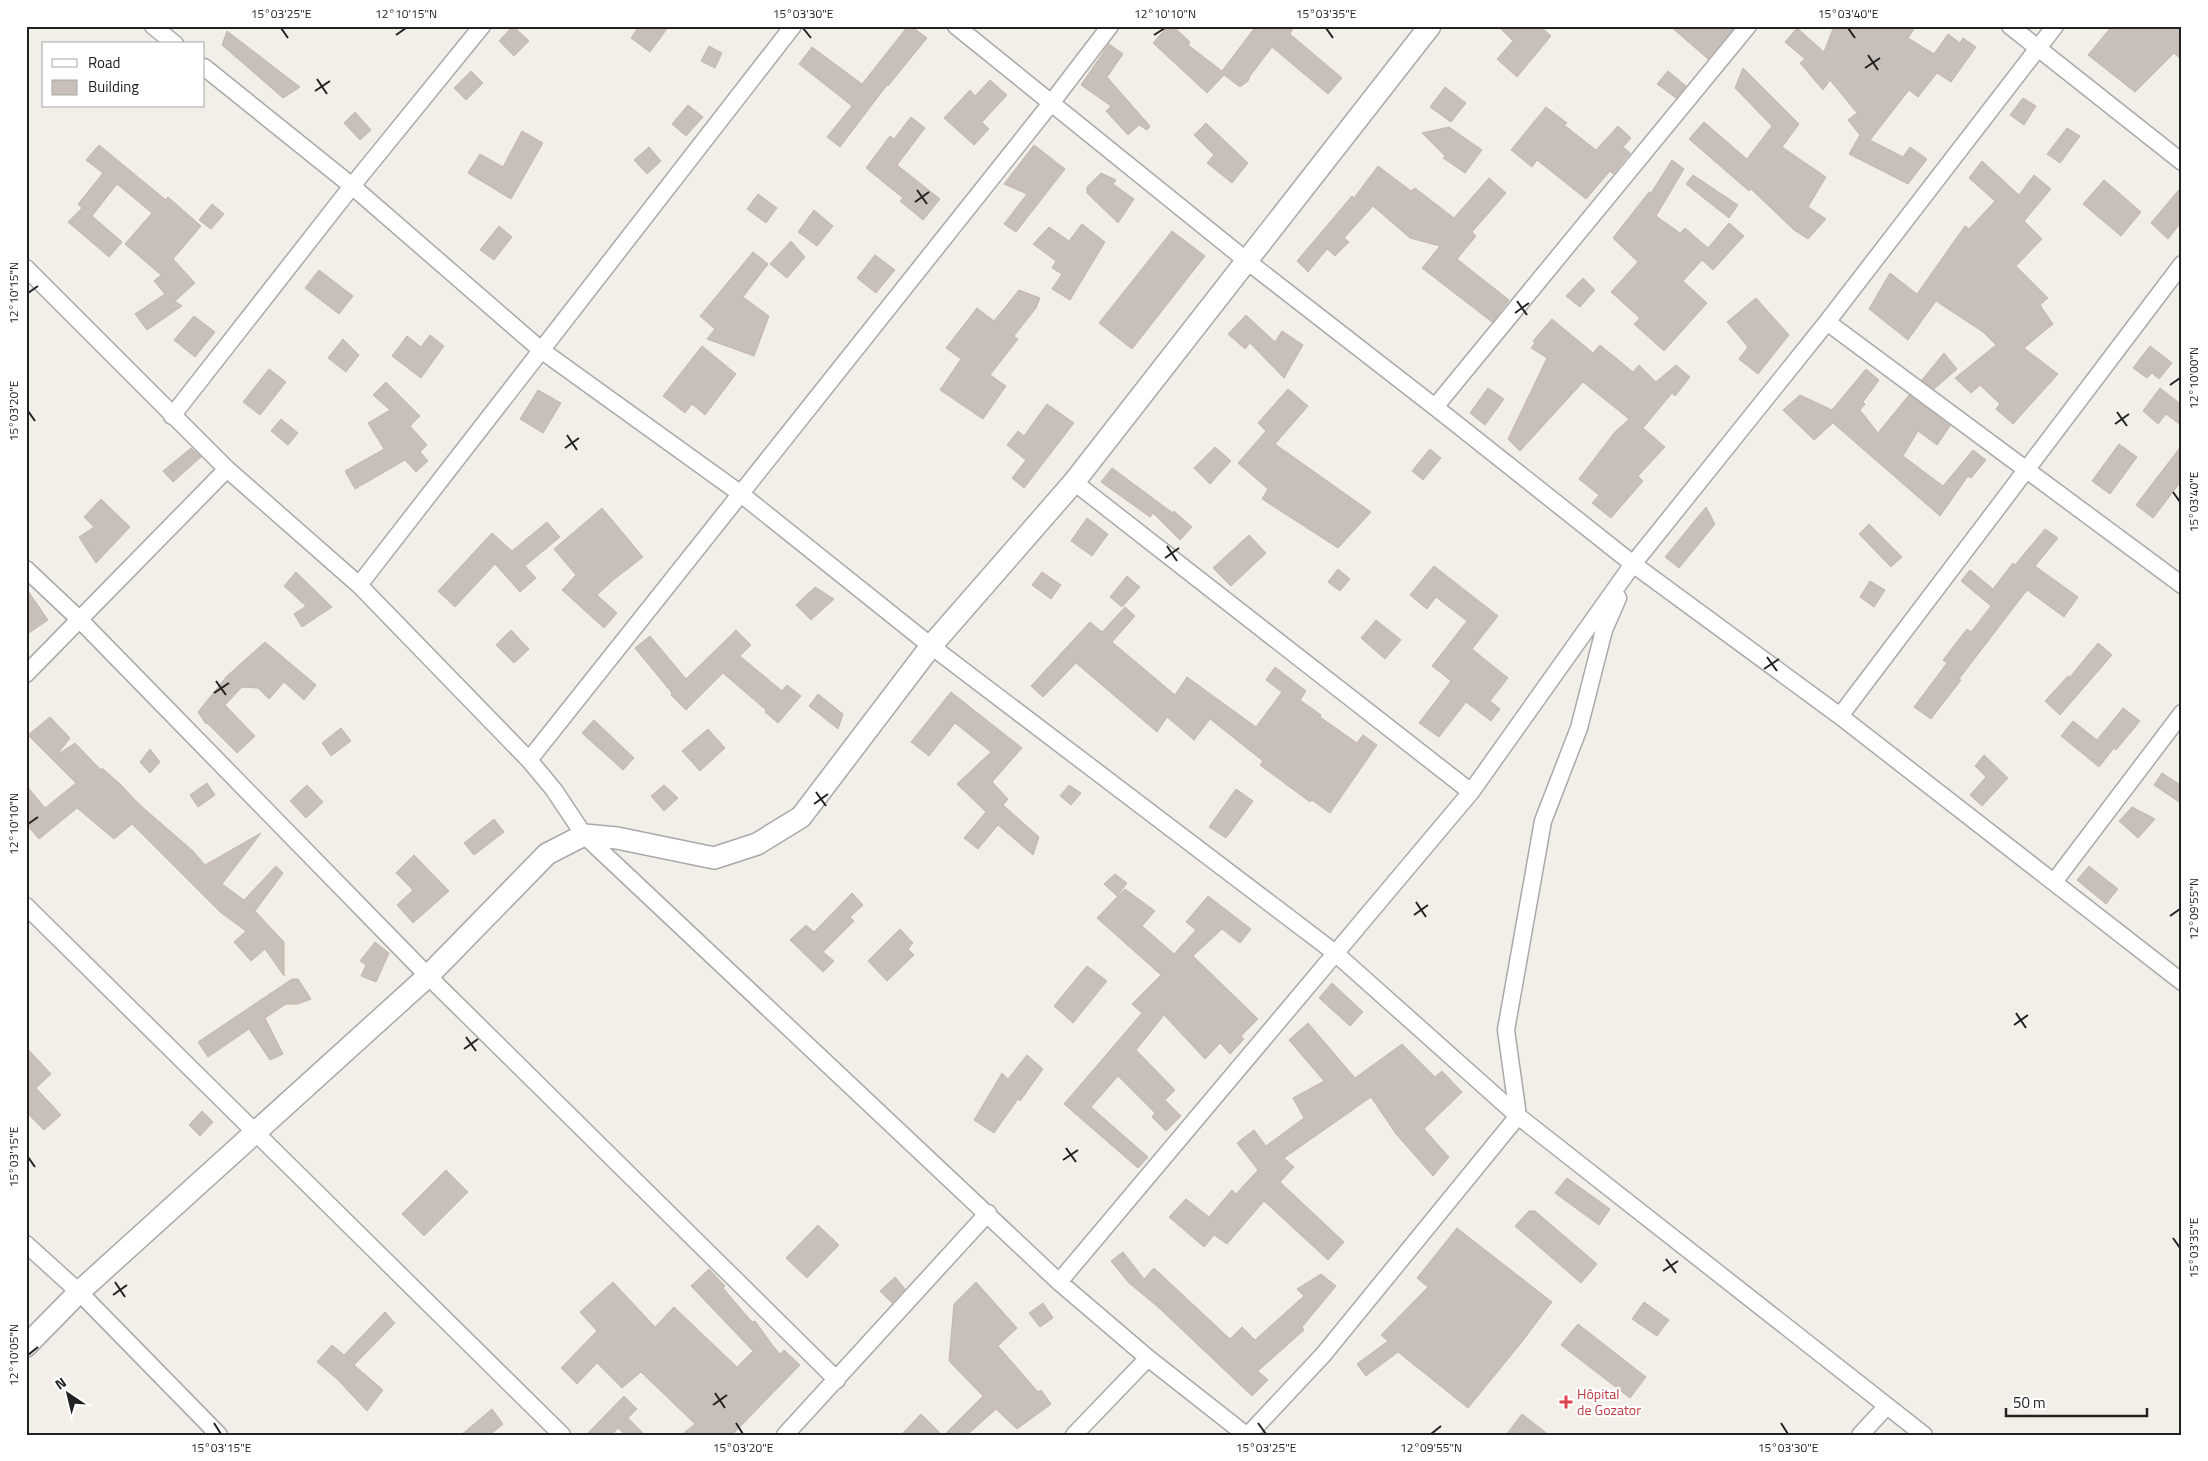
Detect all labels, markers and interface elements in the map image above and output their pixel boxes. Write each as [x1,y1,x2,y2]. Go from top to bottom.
text: 15°03'25"E [251,4,312,23]
text: 12°10'15"N [375,4,437,23]
text: 15°03'30"E [773,4,834,23]
text: 12°10'10"N [1134,4,1196,23]
text: 15°03'35"E [1296,4,1357,23]
text: 15°03'40"E [1818,4,1879,23]
legend [42,42,205,108]
text: Road [88,51,120,74]
text: Building [88,75,139,98]
text: 12°10'15"N [4,262,23,324]
text: 12°10'00"N [2184,347,2203,409]
text: 15°03'20"E [4,380,23,441]
text: 15°03'40"E [2184,471,2203,532]
text: 12°10'10"N [4,793,23,855]
text: 12°09'55"N [2184,878,2203,940]
text: 15°03'15"E [4,1126,23,1187]
text: 15°03'35"E [2184,1217,2203,1278]
text: 12°10'05"N [4,1324,23,1386]
north arrow [42,1368,92,1418]
text: N [50,1372,70,1394]
place label: Hôpital de Gozator [1577,1383,1641,1420]
scale bar [2006,1386,2147,1418]
text: 50 m [2013,1391,2046,1414]
marker: Hôpital de Gozator [1559,1395,1573,1409]
text: 15°03'15"E [191,1438,252,1457]
text: 15°03'20"E [713,1438,774,1457]
text: 15°03'25"E [1236,1438,1297,1457]
text: 12°09'55"N [1400,1438,1462,1457]
text: 15°03'30"E [1758,1438,1819,1457]

